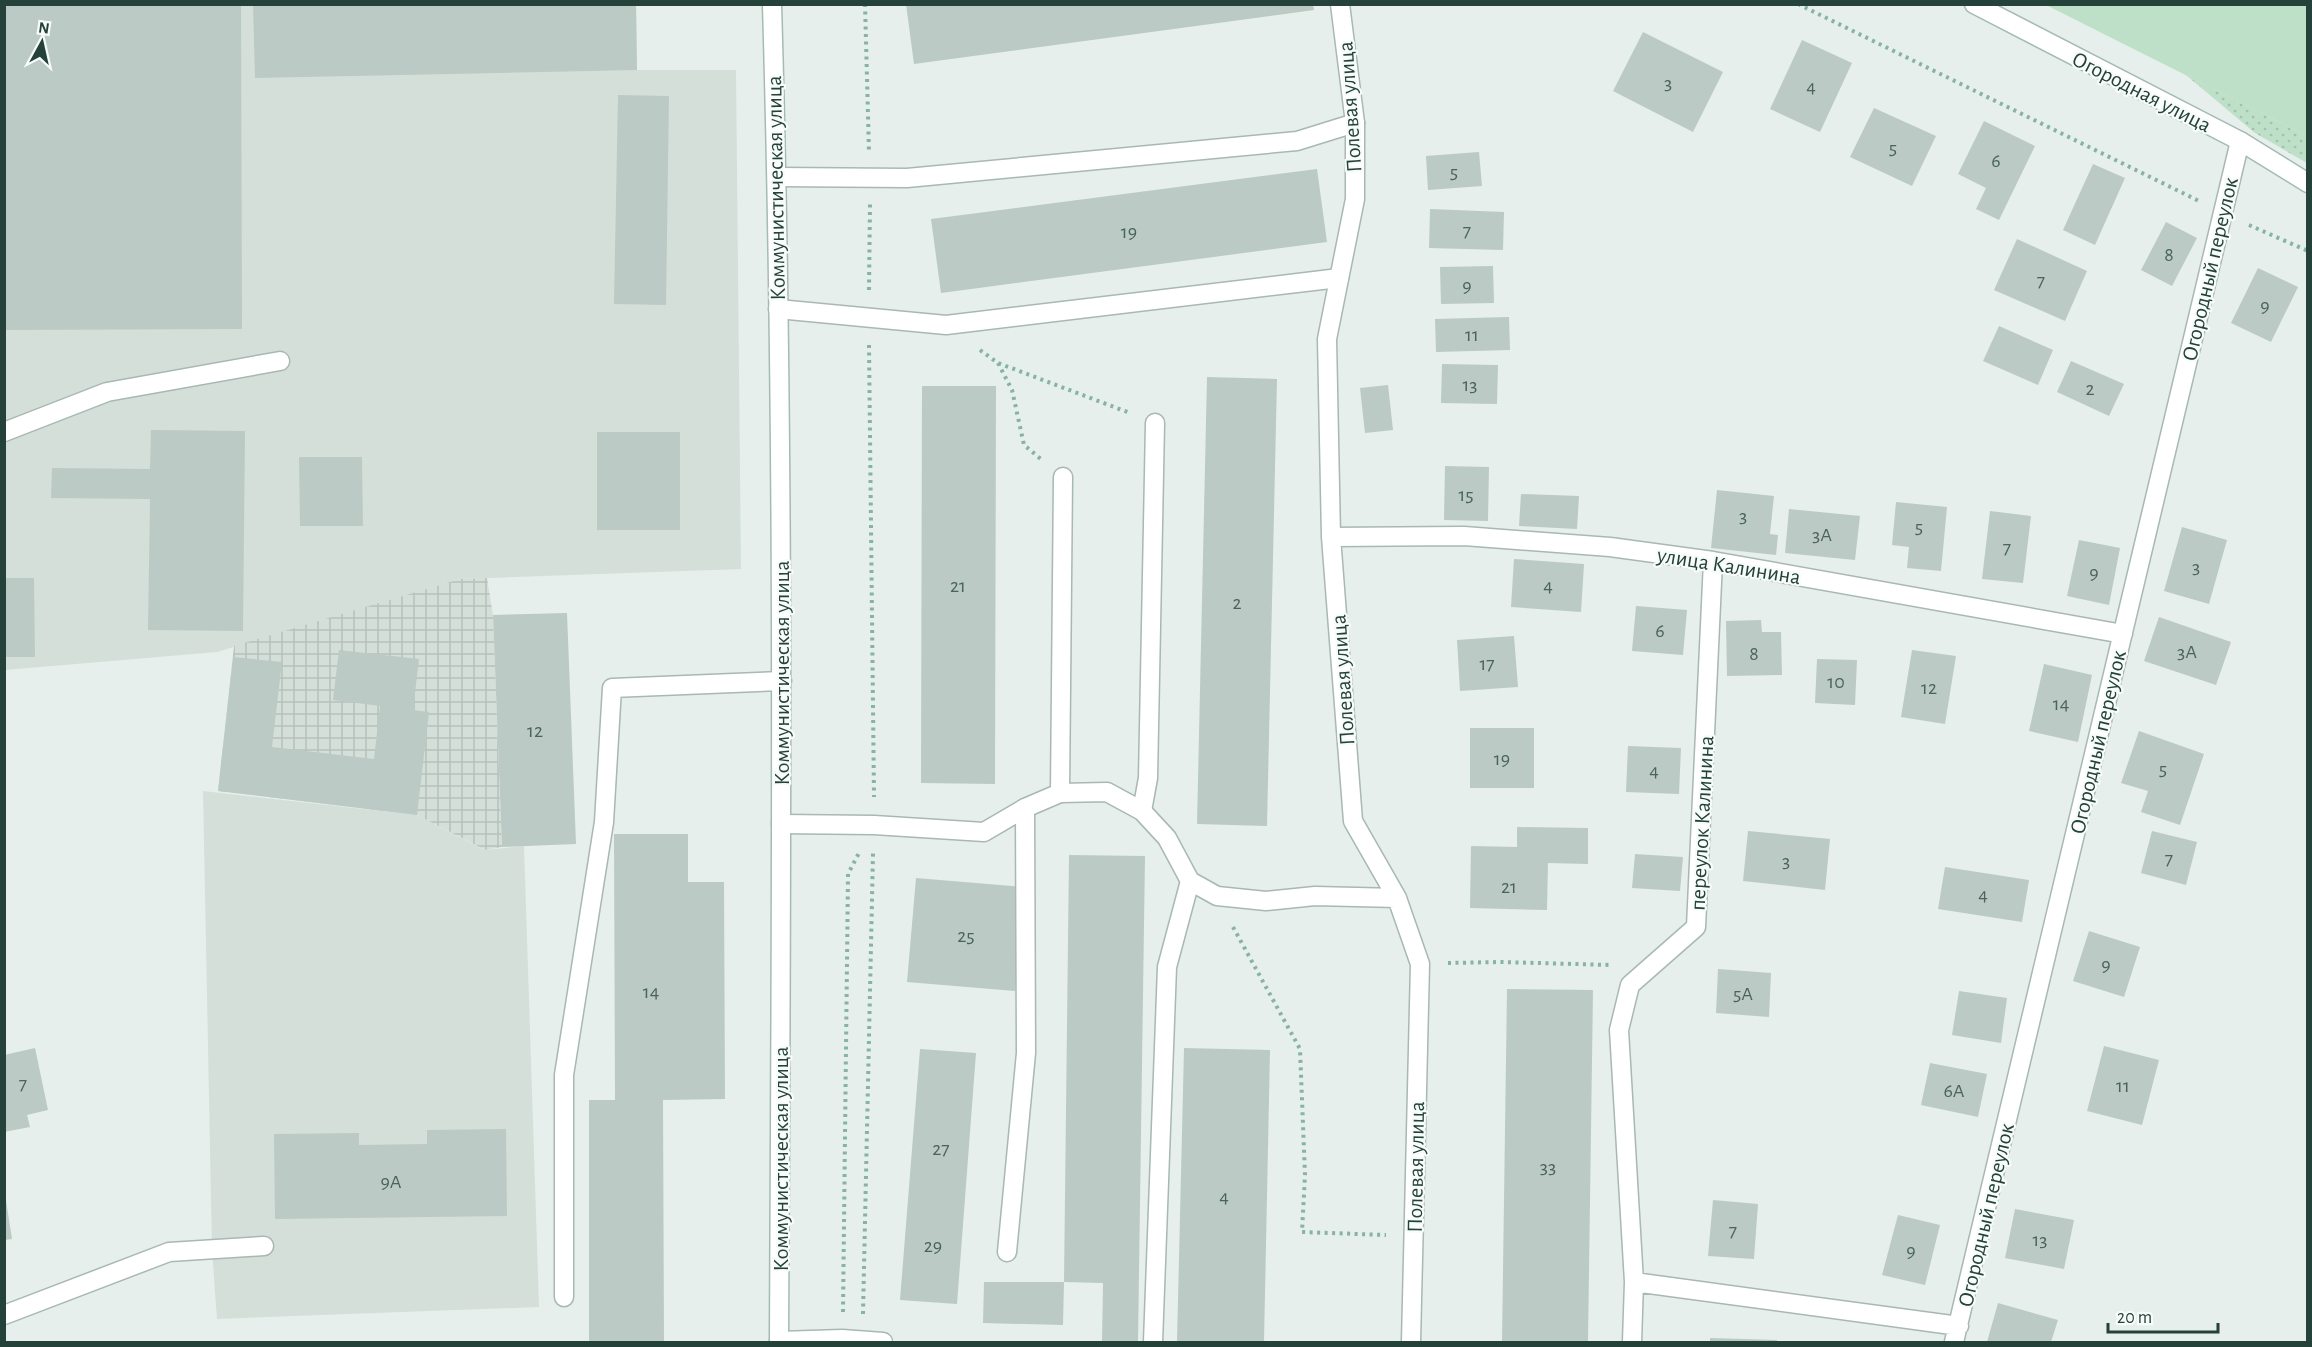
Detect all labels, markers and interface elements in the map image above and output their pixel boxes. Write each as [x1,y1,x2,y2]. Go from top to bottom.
north arrow [12,12,72,72]
text: N [37,19,51,37]
street label: Полевая улица [1334,41,1366,173]
street label: Огородная улица [2068,47,2215,136]
house number: 3 [1664,73,1672,93]
street label: Коммунистическая улица [763,75,789,301]
house number: 4 [1806,77,1816,97]
house number: 5 [1889,138,1897,158]
house number: 6 [1991,151,2001,171]
house number: 5 [1450,162,1458,182]
street label: Огородный переулок [2178,175,2242,363]
house number: 7 [1463,221,1471,241]
house number: 19 [1121,222,1137,242]
house number: 8 [2164,245,2174,265]
house number: 7 [2037,271,2045,291]
house number: 9 [1462,276,1472,296]
house number: 9 [2260,296,2270,316]
house number: 11 [1465,325,1479,345]
house number: 13 [1462,375,1478,395]
house number: 2 [2085,379,2095,399]
house number: 15 [1458,485,1474,505]
house number: 3 [1739,506,1747,526]
house number: 5 [1915,517,1923,537]
house number: 3А [1812,525,1832,545]
house number: 7 [2003,538,2011,558]
street label: улица Калинина [1655,544,1802,588]
house number: 3 [2192,557,2200,577]
street label: Коммунистическая улица [771,560,793,786]
house number: 9 [2089,563,2099,583]
house number: 21 [950,576,966,596]
house number: 4 [1543,576,1553,596]
house number: 2 [1232,593,1242,613]
street label: Полевая улица [1327,614,1359,746]
house number: 6 [1655,621,1665,641]
house number: 3А [2177,642,2197,662]
house number: 8 [1749,644,1759,664]
street label: Огородный переулок [2066,648,2130,836]
house number: 17 [1479,654,1495,674]
house number: 10 [1827,672,1845,692]
house number: 12 [1921,678,1937,698]
house number: 14 [2053,694,2069,714]
house number: 12 [527,721,543,741]
street label: переулок Калинина [1686,735,1718,911]
house number: 19 [1494,749,1510,769]
house number: 5 [2159,759,2167,779]
house number: 4 [1649,761,1659,781]
house number: 7 [2165,849,2173,869]
house number: 3 [1782,851,1790,871]
house number: 21 [1501,877,1517,897]
house number: 4 [1978,885,1988,905]
house number: 25 [957,926,975,946]
house number: 9 [2101,955,2111,975]
house number: 14 [643,982,659,1002]
house number: 5А [1733,984,1753,1004]
street label: Коммунистическая улица [770,1046,792,1272]
house number: 7 [19,1074,27,1094]
house number: 11 [2116,1076,2130,1096]
house number: 6А [1943,1081,1965,1101]
street label: Полевая улица [1404,1101,1428,1233]
street label: Огородный переулок [1954,1121,2018,1309]
house number: 27 [932,1139,950,1159]
house number: 33 [1540,1157,1556,1177]
house number: 9А [380,1172,402,1192]
house number: 4 [1219,1187,1229,1207]
house number: 7 [1729,1221,1737,1241]
house number: 13 [2032,1230,2048,1250]
house number: 29 [924,1236,942,1256]
house number: 9 [1906,1241,1916,1261]
scale bar [2108,1296,2218,1334]
text: 20 m [2117,1309,2152,1327]

